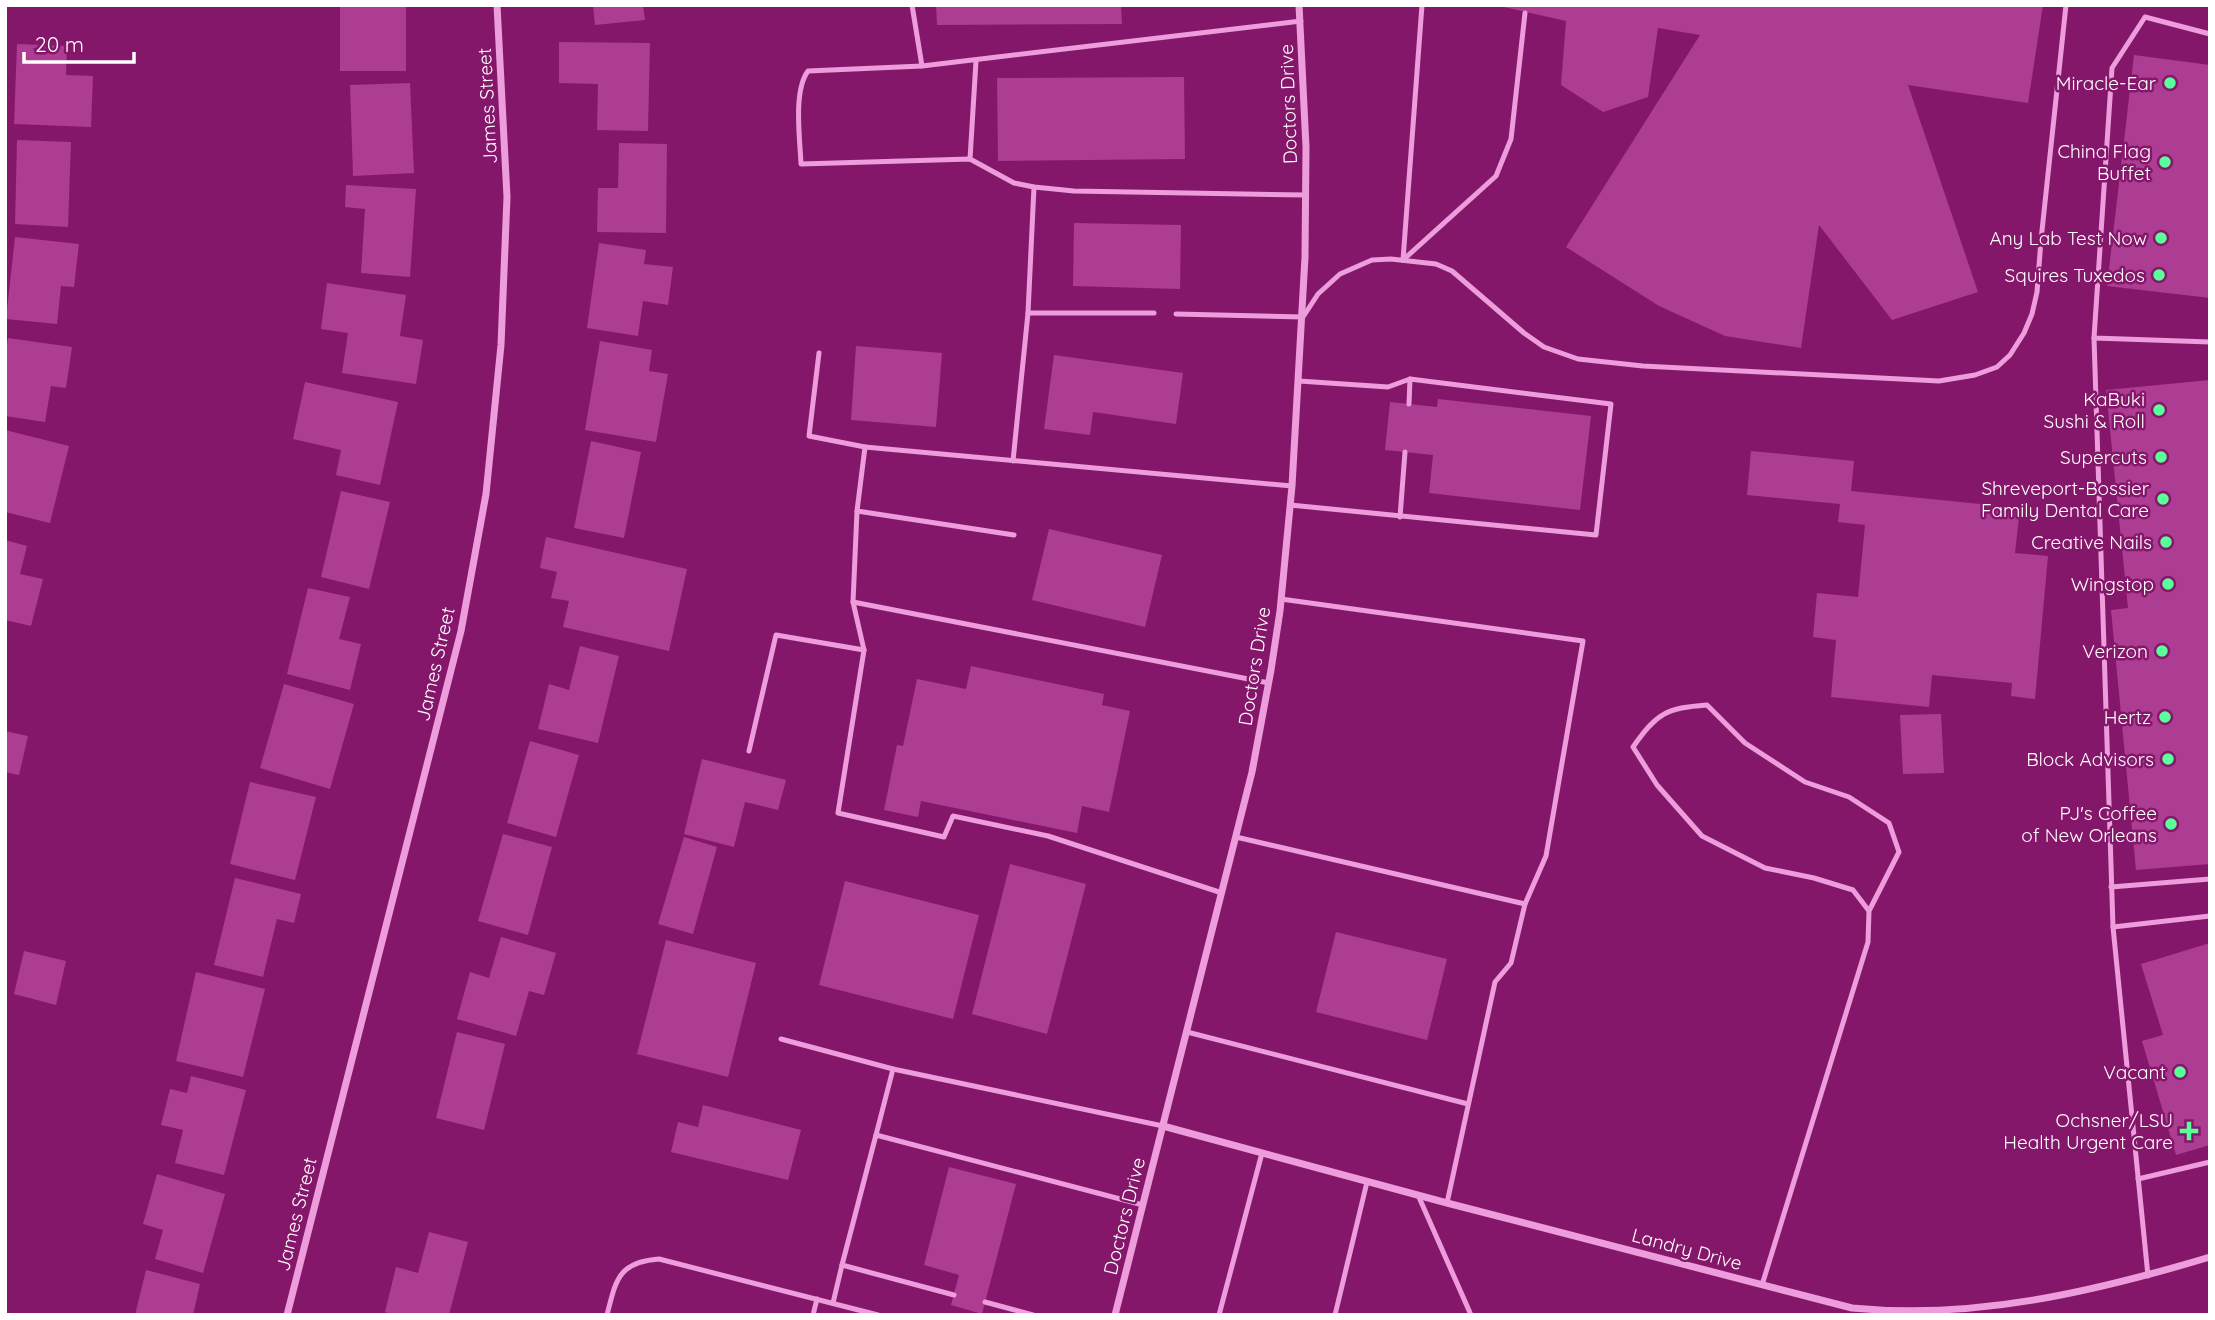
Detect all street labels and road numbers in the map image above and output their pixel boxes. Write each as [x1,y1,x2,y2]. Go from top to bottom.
street label: Doctors Drive [1274,44,1302,164]
street label: James Street [472,47,502,165]
street label: James Street [410,605,460,723]
street label: Doctors Drive [1233,605,1275,727]
street label: James Street [270,1155,322,1273]
street label: Doctors Drive [1098,1155,1150,1277]
street label: Landry Drive [1629,1223,1745,1275]

